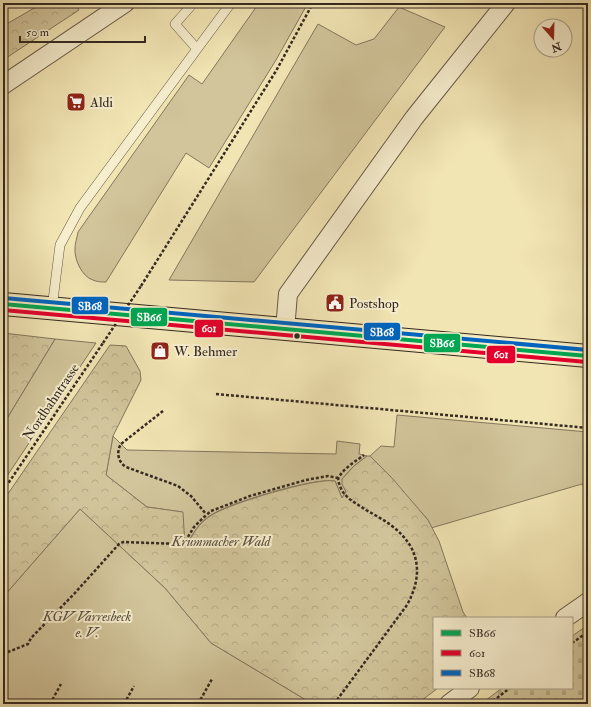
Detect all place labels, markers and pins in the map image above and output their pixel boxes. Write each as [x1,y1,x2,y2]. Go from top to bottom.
supermarket icon: Aldi [65,91,87,113]
place label: Aldi [89,94,113,111]
public building icon: Postshop [324,292,346,314]
place label: Postshop [349,295,399,313]
unlabelled marker [292,331,302,341]
shop icon: W. Behmer [149,340,171,362]
place label: W. Behmer [173,343,238,360]

